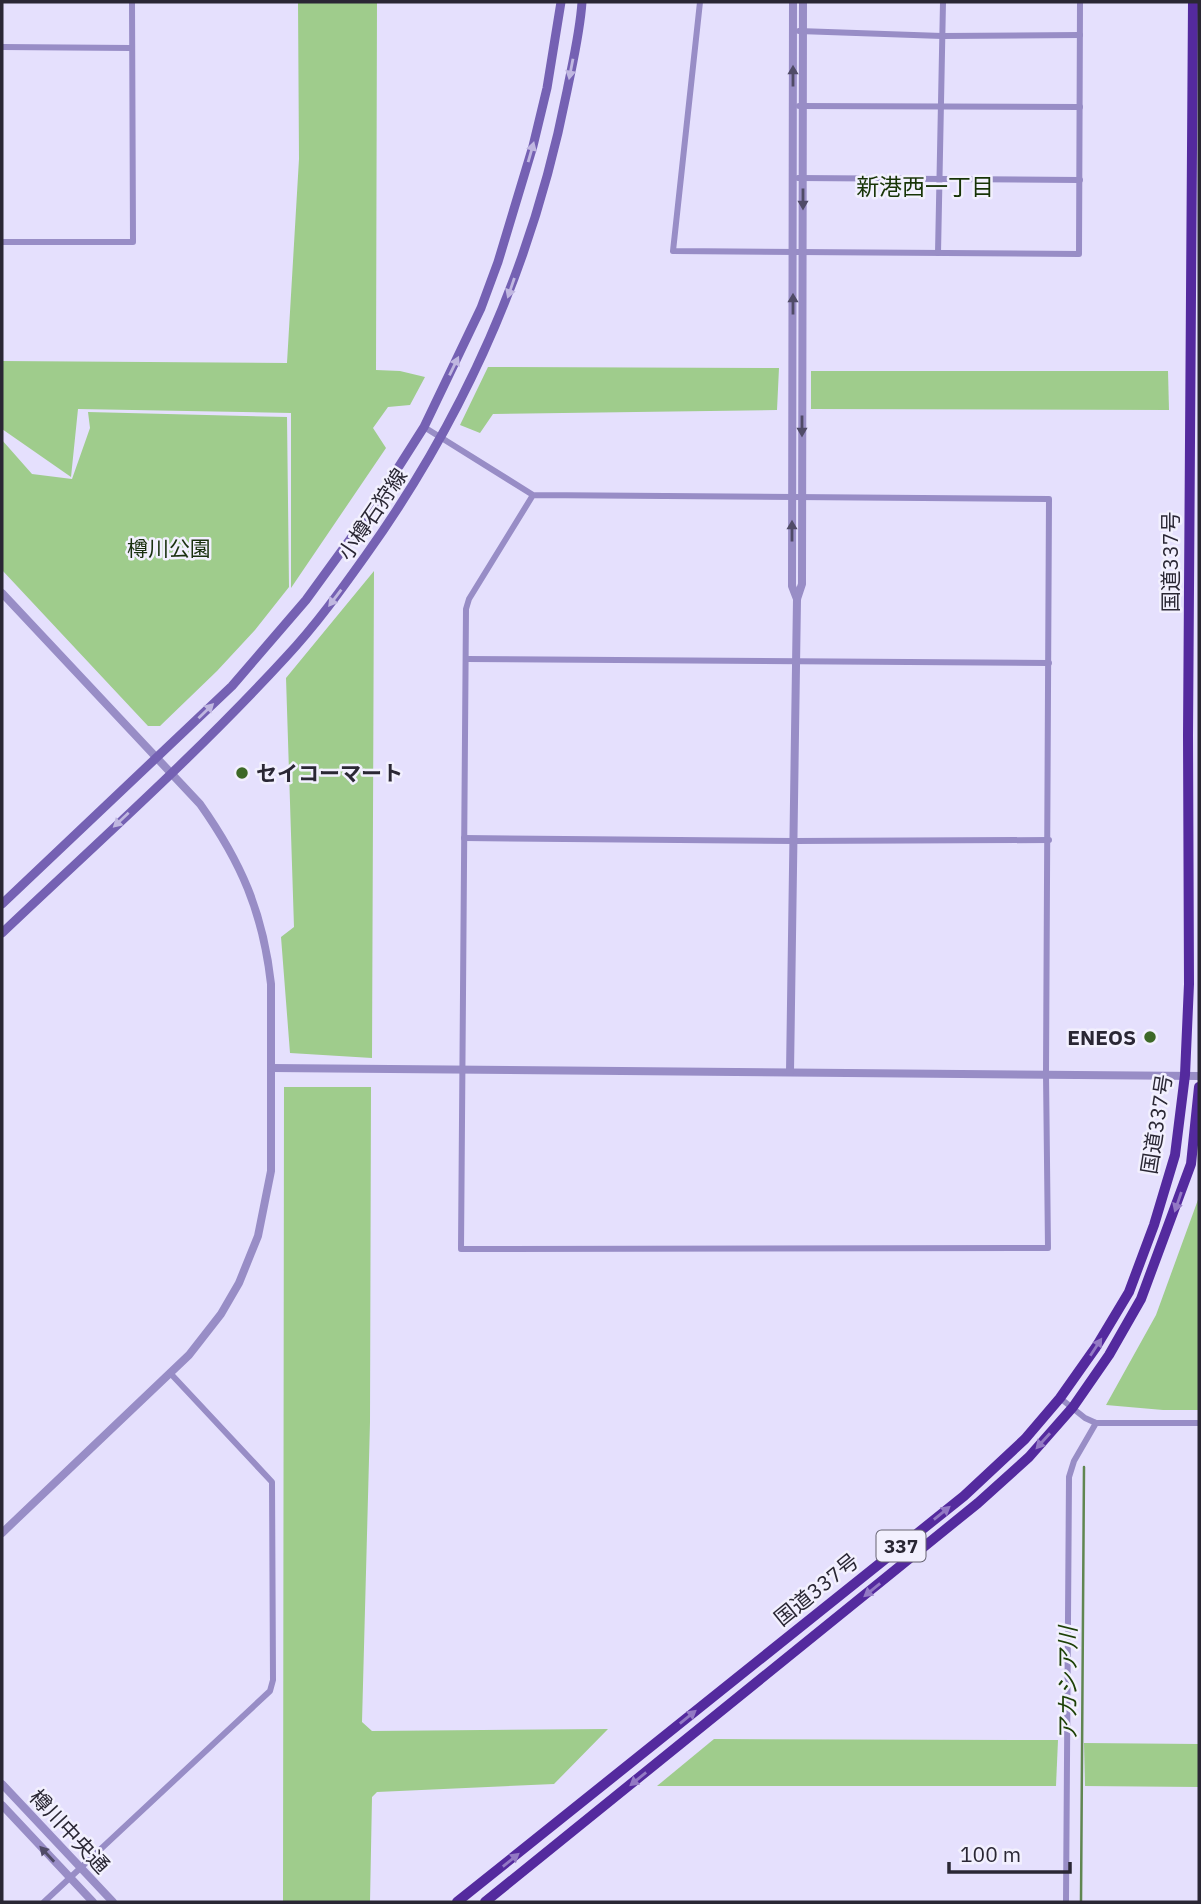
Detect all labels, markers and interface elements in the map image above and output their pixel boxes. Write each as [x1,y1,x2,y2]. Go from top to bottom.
one-way arrow [565,58,576,80]
one-way arrow [787,65,799,87]
one-way arrow [526,141,537,163]
district label: 新港西一丁目 [856,171,994,201]
one-way arrow [797,188,809,210]
one-way arrow [505,278,516,299]
one-way arrow [787,293,799,315]
one-way arrow [448,355,460,375]
one-way arrow [796,416,808,438]
street label: 小樽石狩線 [331,463,413,565]
street label: 国道337号 [1156,512,1184,612]
one-way arrow [786,520,798,542]
park label: 樽川公園 [127,534,211,562]
one-way arrow [328,588,343,606]
one-way arrow [197,702,214,719]
place label: セイコーマート [256,759,403,787]
marker: セイコーマート [234,765,250,781]
one-way arrow [113,811,130,828]
place label: ENEOS [1067,1023,1136,1051]
marker: ENEOS [1142,1029,1158,1045]
street label: 国道337号 [1134,1072,1178,1176]
one-way arrow [1172,1191,1183,1212]
one-way arrow [1089,1337,1102,1357]
one-way arrow [1036,1432,1051,1449]
one-way arrow [932,1506,950,1521]
road number: 337 [876,1530,926,1562]
street label: 国道337号 [768,1546,864,1632]
one-way arrow [863,1582,881,1597]
water label: アカシア川 [1052,1624,1082,1742]
one-way arrow [679,1710,697,1725]
one-way arrow [629,1771,646,1786]
street label: 樽川中央通 [24,1783,116,1879]
scale bar [949,1830,1070,1874]
text: 100 m [960,1840,1021,1868]
one-way arrow [40,1846,56,1863]
one-way arrow [501,1852,519,1867]

